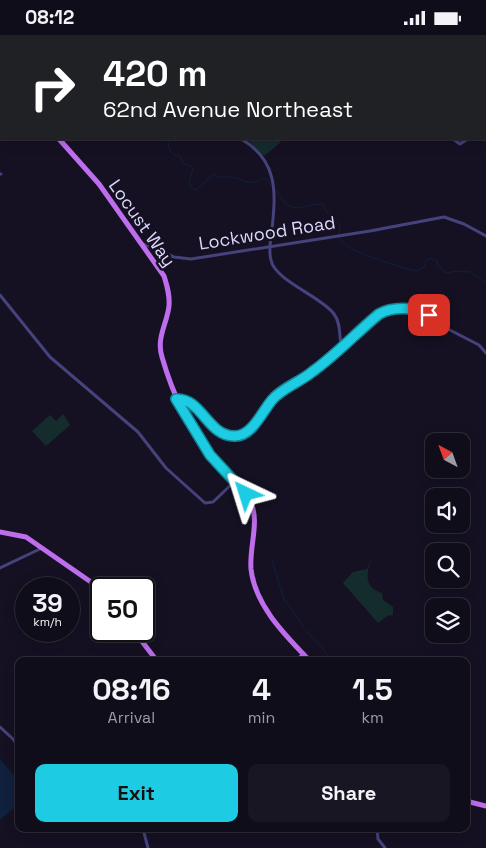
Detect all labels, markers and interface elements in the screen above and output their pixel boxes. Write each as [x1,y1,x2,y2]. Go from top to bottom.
text: 08:12 [25,5,74,30]
text: 420 m [103,52,208,96]
icon: right [20,55,85,120]
text: 62nd Avenue Northeast [103,95,353,123]
street label: Locust Way [104,175,181,271]
street label: Lockwood Road [197,210,337,255]
pin [408,294,450,336]
icon: arrive [415,301,443,329]
north arrow [425,433,470,477]
map controls [425,433,470,643]
position arrow [219,467,271,519]
button: sound [425,488,470,533]
button: search [425,543,470,588]
speed limit sign: 50 [90,577,155,642]
text: 39 [32,587,63,619]
button: layers [425,598,470,643]
text: km/h [33,614,62,630]
text: 08:16 [92,670,171,709]
text: 4 [252,670,271,709]
text: 1.5 [352,670,393,709]
text: Arrival [108,707,155,728]
text: min [248,707,275,728]
text: km [361,707,384,728]
button: Exit [35,764,238,822]
button: Share [248,764,450,822]

